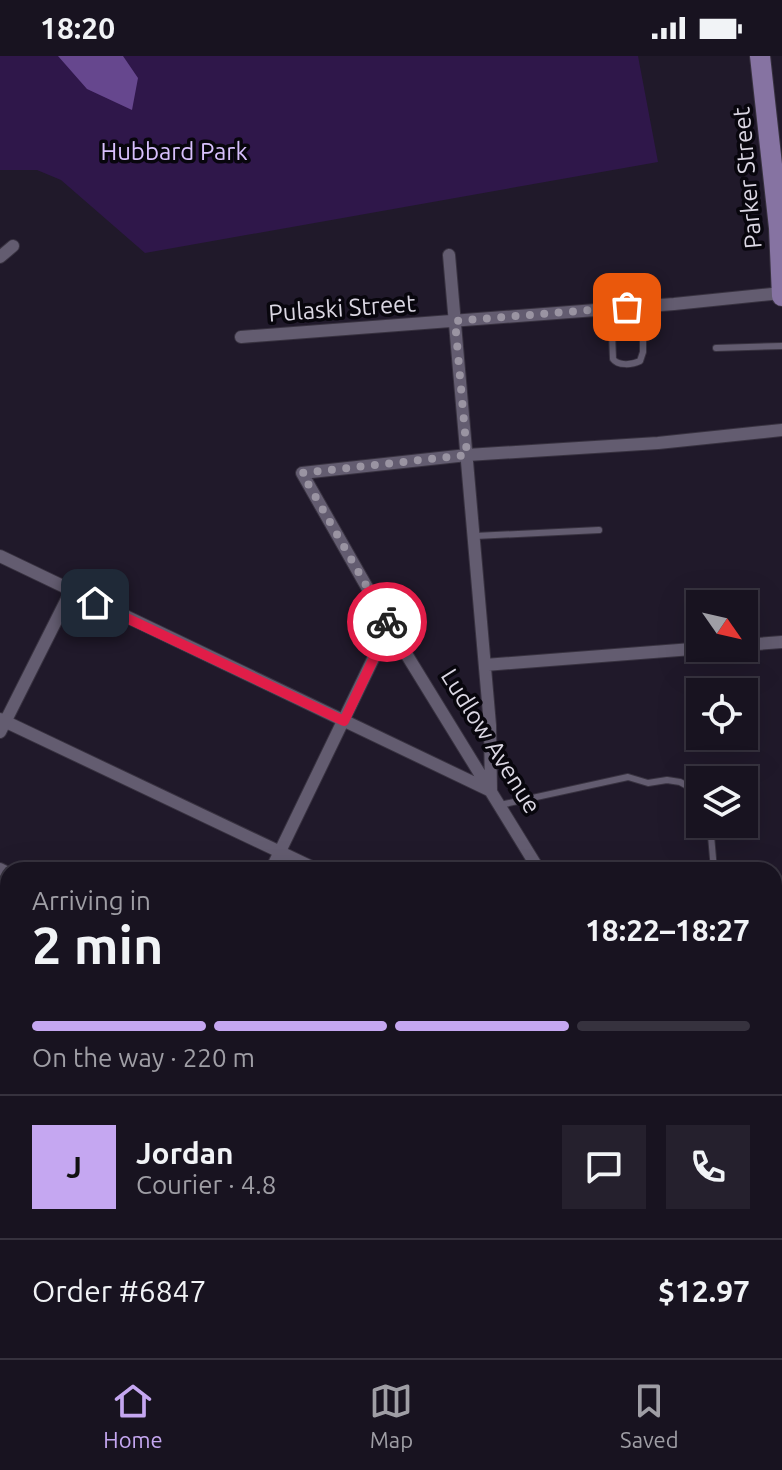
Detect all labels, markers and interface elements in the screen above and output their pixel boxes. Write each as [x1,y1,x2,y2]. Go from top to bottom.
text: 18:20 [40,11,115,45]
street label: Parker Street [727,105,767,250]
park label: Hubbard Park [100,138,248,165]
pin [593,273,661,341]
icon: bag [605,285,649,329]
street label: Pulaski Street [267,289,417,327]
pin [61,569,129,637]
icon: home [73,581,117,625]
courier [347,582,427,662]
north arrow [686,590,758,662]
map controls [686,590,758,838]
icon: bike [365,600,409,644]
street label: Ludlow Avenue [436,664,546,818]
button: locate [686,678,758,750]
button: layers [686,766,758,838]
text: Arriving in [32,886,151,915]
text: 18:22–18:27 [585,913,750,947]
text: 2 min [32,916,163,974]
text: On the way · 220 m [32,1043,255,1072]
button: chat [562,1125,646,1209]
button: phone [666,1125,750,1209]
text: Jordan [136,1136,234,1170]
text: J [66,1150,82,1184]
text: Courier · 4.8 [136,1170,276,1199]
text: Order #6847 [32,1274,206,1308]
text: $12.97 [658,1274,750,1308]
tab: Home [103,1379,163,1452]
tab: Map [369,1379,413,1452]
tab: Saved [620,1379,679,1452]

